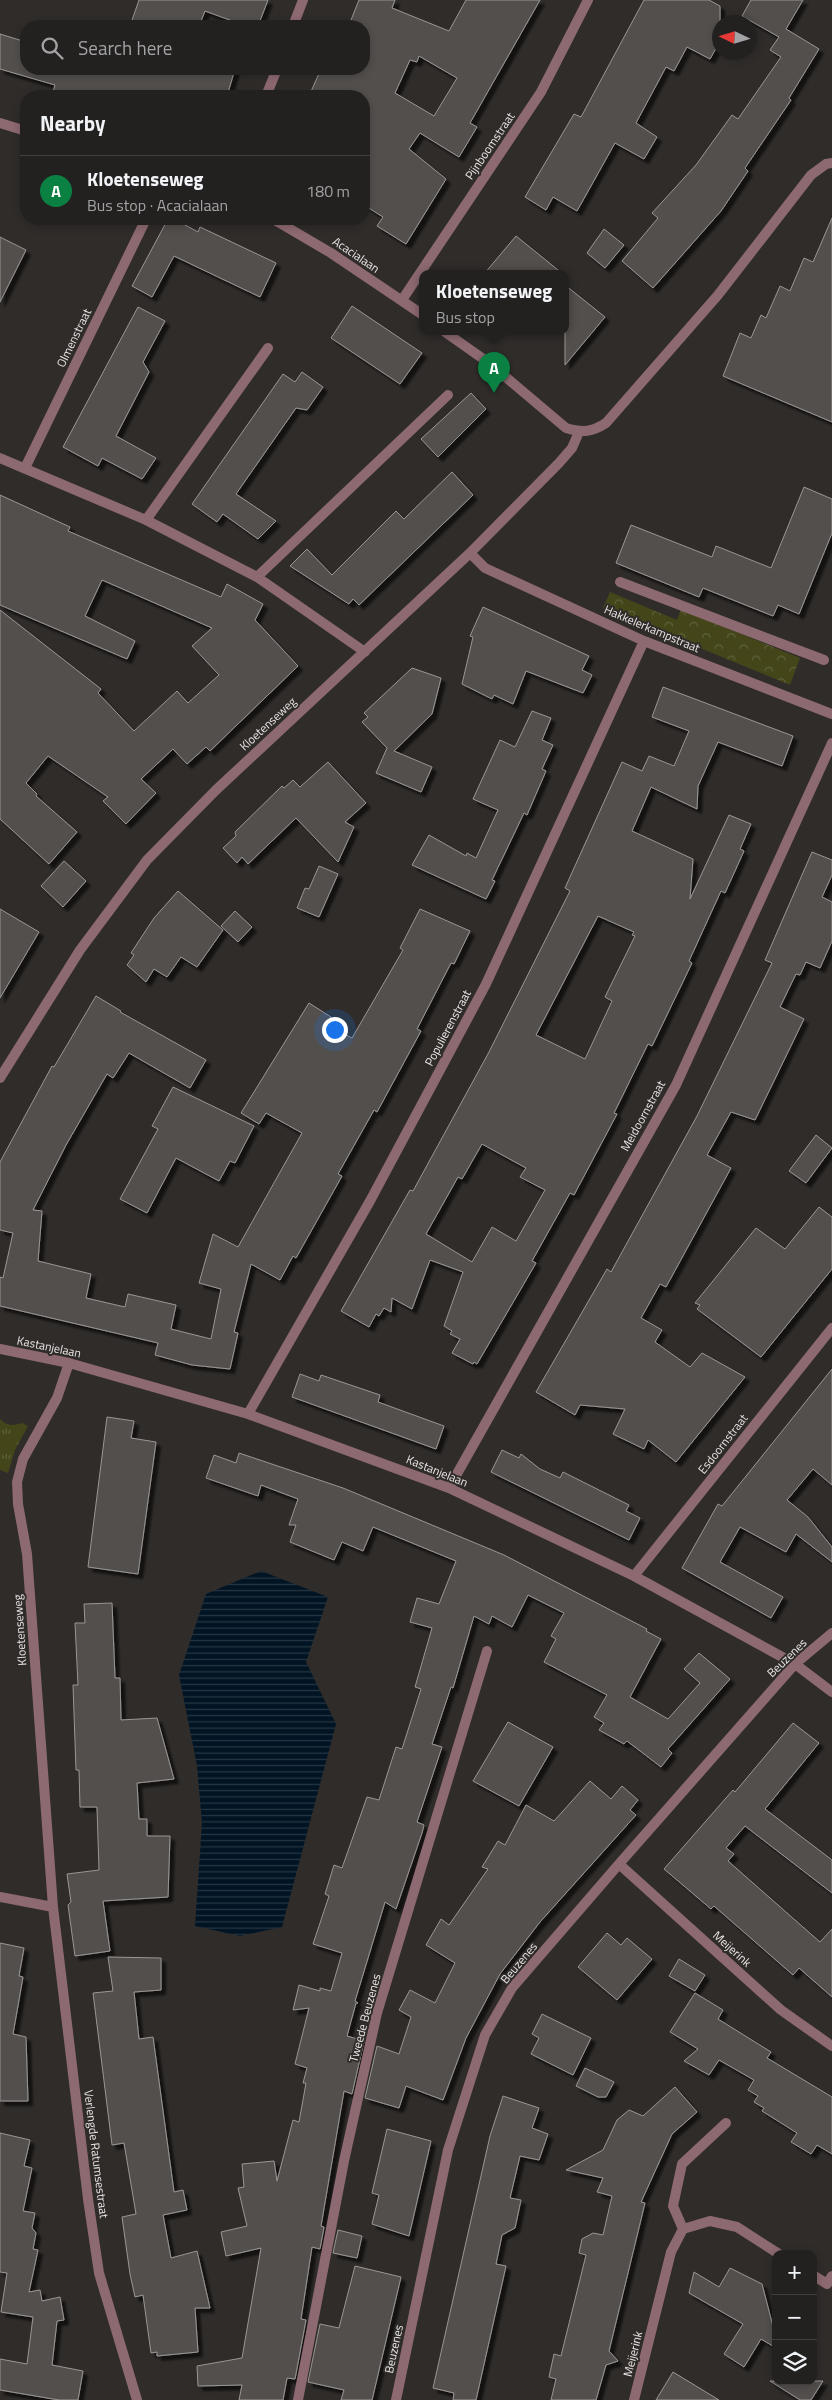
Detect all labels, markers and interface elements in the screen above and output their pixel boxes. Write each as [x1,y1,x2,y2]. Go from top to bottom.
north arrow [712,15,757,60]
search box [20,20,370,75]
text: Search here [78,33,172,62]
icon: search [38,34,66,62]
text: Nearby [40,107,105,139]
street label: Pijnboomstraat [460,107,520,183]
text: Kloetenseweg [87,164,203,193]
text: A [51,179,61,203]
text: 180 m [306,179,350,203]
text: Bus stop · Acacialaan [87,193,228,217]
street label: Acacialaan [329,232,384,277]
popup [419,270,569,335]
text: Kloetenseweg [436,276,552,305]
street label: Olmenstraat [51,304,96,370]
text: Bus stop [436,305,495,329]
pin: A [478,352,510,393]
street label: Hakkelerkampstraat [601,600,704,658]
street label: Kloetenseweg [235,692,300,755]
street label: Populierenstraat [419,985,476,1069]
your location [322,1017,348,1043]
street label: Meidoornstraat [615,1076,670,1155]
street label: Kastanjelaan [15,1330,83,1363]
street label: Esdoornstraat [693,1409,753,1478]
street label: Kastanjelaan [403,1450,471,1492]
street label: Kloetenseweg [8,1594,31,1666]
street label: Beuzenes [762,1633,811,1682]
street label: Meijerink [709,1926,756,1971]
street label: Beuzenes [495,1937,542,1988]
street label: Tweede Beuzenes [344,1971,386,2064]
street label: Verlengde Ratumsestraat [79,2089,114,2220]
map controls [772,2250,817,2385]
button: + [772,2250,817,2295]
button: − [772,2295,817,2340]
street label: Beuzenes [379,2322,408,2375]
street label: Meijerink [618,2329,647,2379]
button: layers [772,2340,817,2385]

